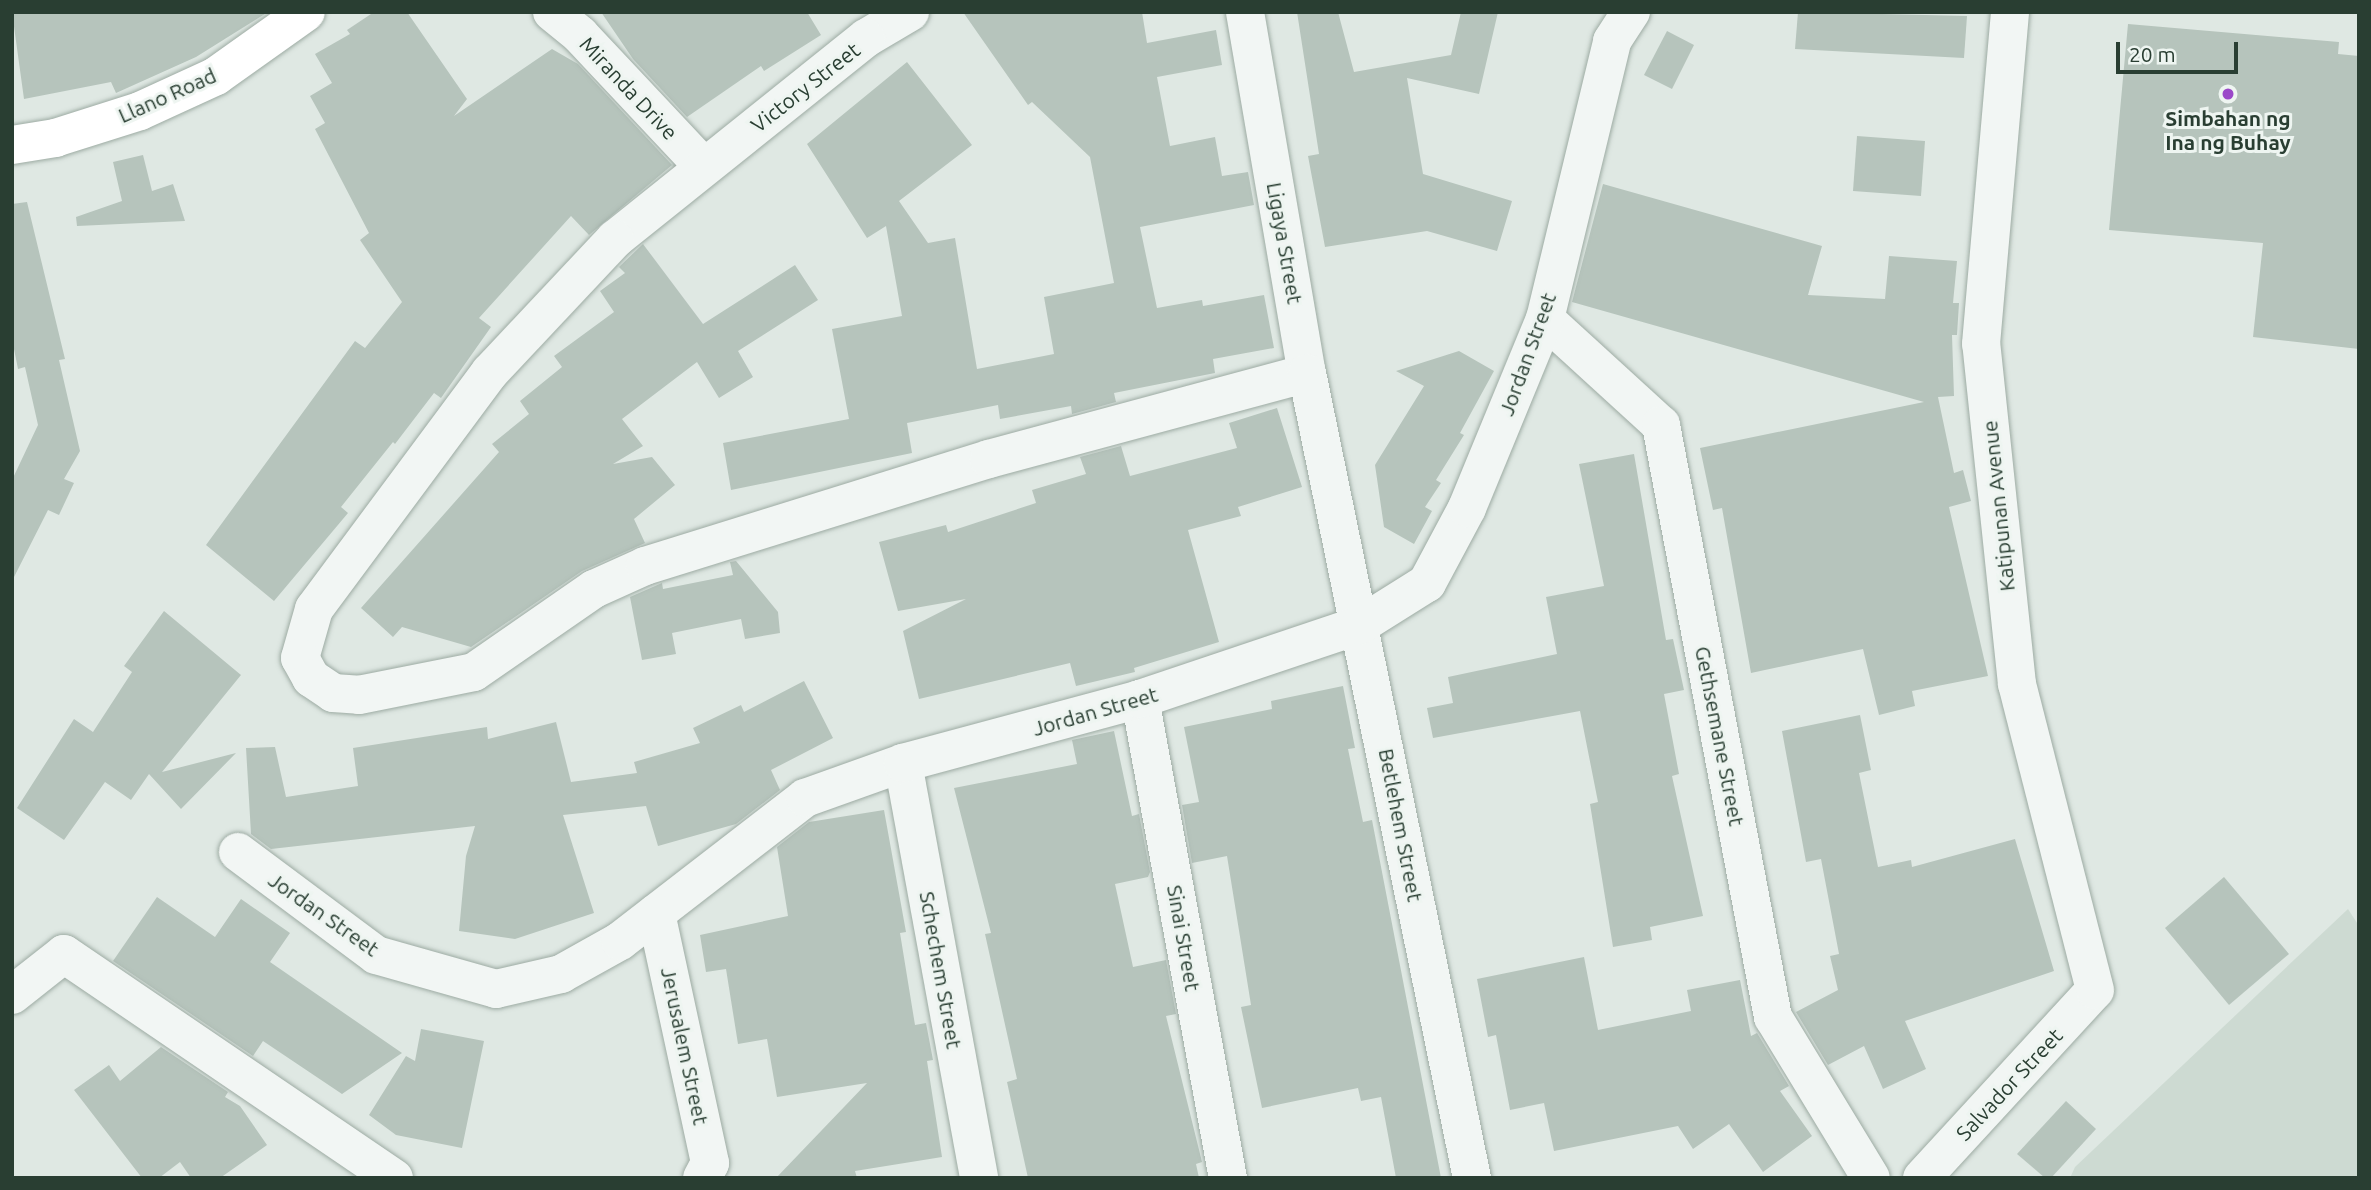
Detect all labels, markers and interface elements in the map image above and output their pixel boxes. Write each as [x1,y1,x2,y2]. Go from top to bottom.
scale bar [2119,28,2242,72]
street label: Miranda Drive [575,31,683,145]
street label: Victory Street [745,37,865,137]
text: 20 m [2129,42,2176,66]
street label: Llano Road [114,62,220,128]
marker: Simbahan ng Ina ng Buhay [2220,86,2236,102]
place label: Simbahan ng Ina ng Buhay [2165,105,2291,155]
street label: Ligaya Street [1262,180,1308,306]
street label: Jordan Street [1493,289,1561,419]
street label: Katipunan Avenue [1977,419,2019,593]
street label: Gethsemane Street [1690,644,1750,828]
street label: Jordan Street [1029,681,1161,741]
street label: Betlehem Street [1374,746,1428,904]
street label: Jordan Street [264,867,384,961]
street label: Sinai Street [1162,883,1206,993]
street label: Schechem Street [915,889,967,1051]
street label: Jerusalem Street [656,965,714,1127]
street label: Salvador Street [1951,1023,2067,1145]

